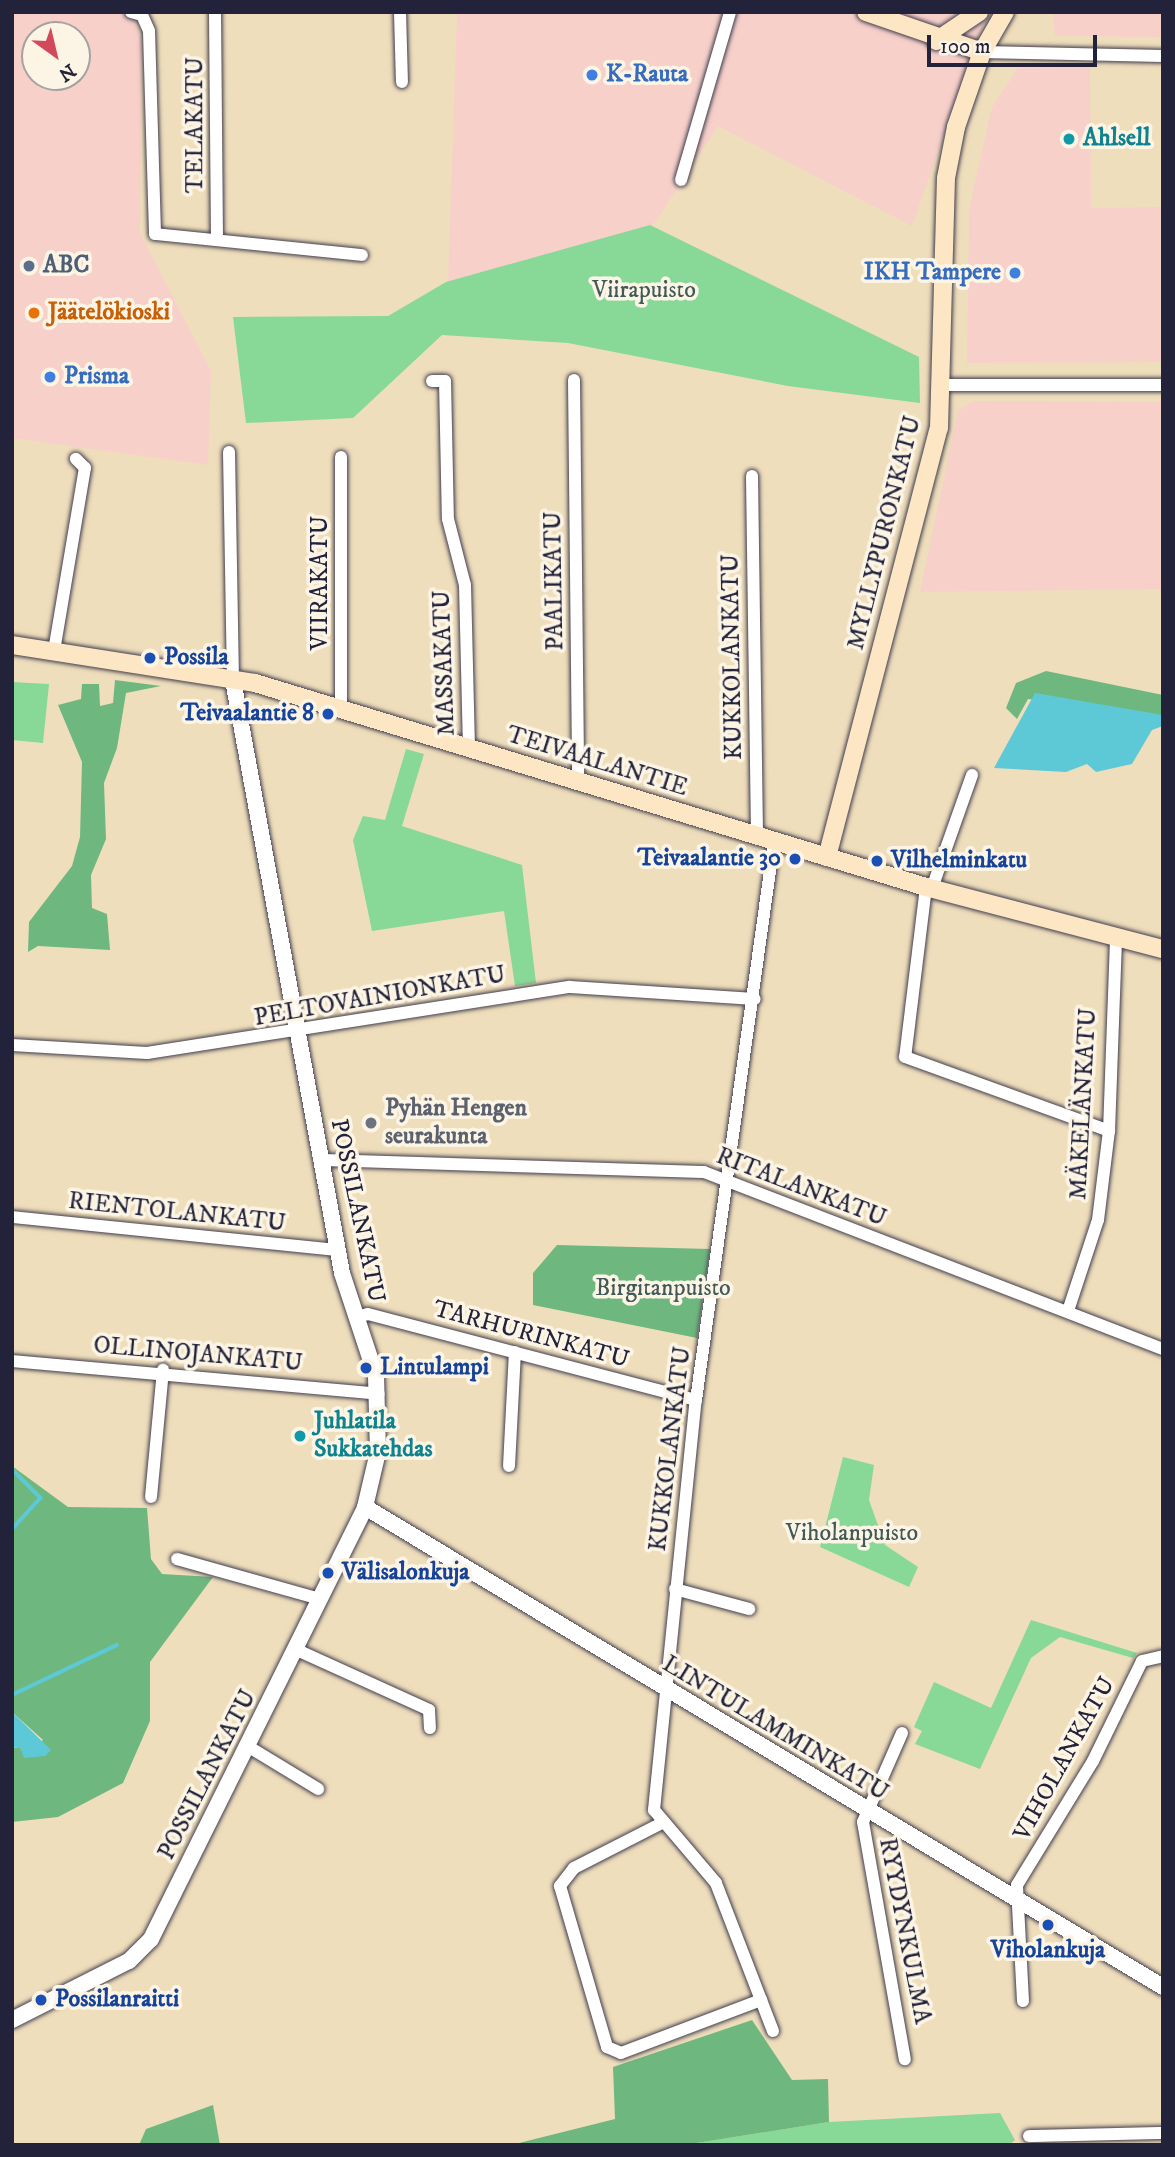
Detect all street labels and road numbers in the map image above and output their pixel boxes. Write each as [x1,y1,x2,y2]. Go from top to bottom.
street label: TELAKATU [182,57,210,193]
street label: MYLLYPURONKATU [842,413,928,653]
street label: PAALIKATU [539,511,571,651]
street label: VIIRAKATU [307,516,335,650]
street label: KUKKOLANKATU [717,554,749,760]
street label: MASSAKATU [428,590,462,736]
street label: TEIVAALANTIE [503,721,691,803]
street label: PELTOVAINIONKATU [252,961,508,1033]
street label: MÄKELÄNKATU [1065,1007,1103,1201]
street label: POSSILANKATU [323,1117,391,1305]
street label: RITALANKATU [712,1142,890,1234]
street label: RIENTOLANKATU [67,1187,287,1239]
street label: TARHURINKATU [430,1295,632,1375]
street label: OLLINOJANKATU [92,1332,304,1378]
street label: KUKKOLANKATU [644,1345,698,1553]
street label: LINTULAMMINKATU [657,1650,893,1808]
street label: VIHOLANKATU [1008,1672,1122,1846]
street label: POSSILANKATU [153,1685,263,1865]
street label: RYYDYNKULMA [872,1836,936,2026]

